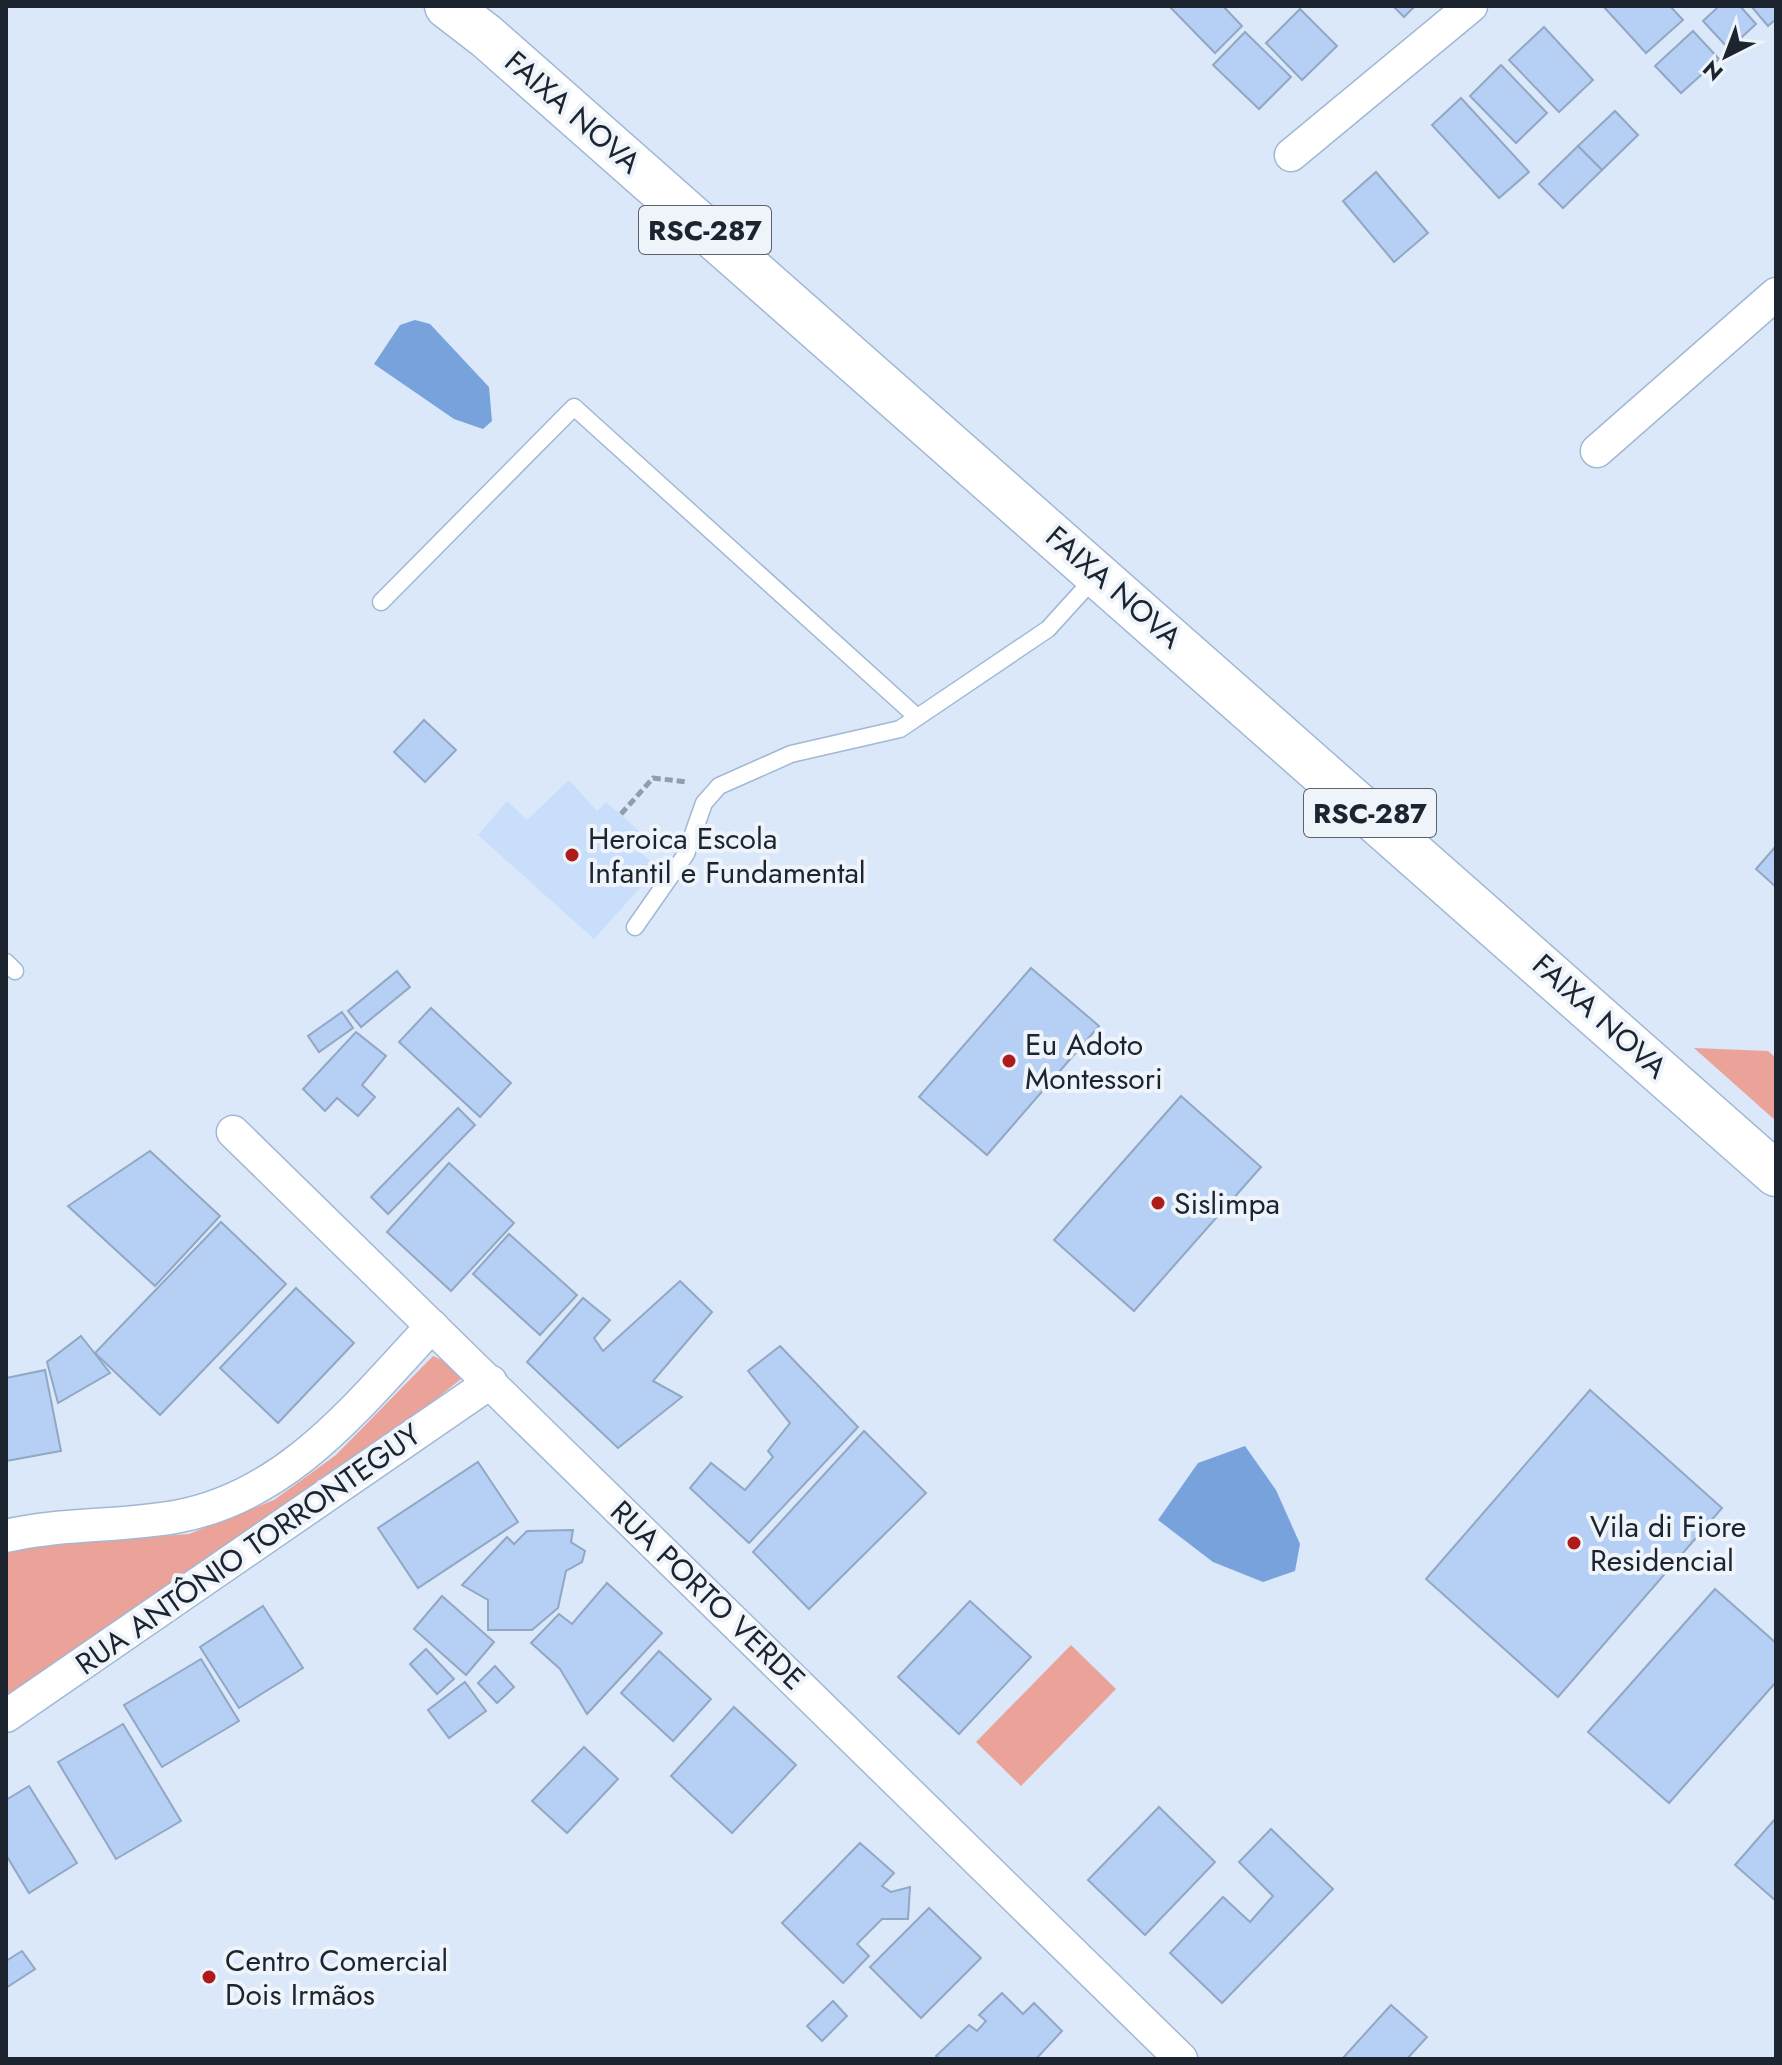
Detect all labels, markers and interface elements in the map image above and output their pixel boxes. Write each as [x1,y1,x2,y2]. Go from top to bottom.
north arrow [1686,16,1766,96]
street label: FAIXA NOVA [495,41,651,184]
text: N [1695,53,1730,89]
road number: RSC-287 [639,206,771,254]
street label: FAIXA NOVA [1036,516,1192,659]
road number: RSC-287 [1304,789,1436,837]
place label: Heroica Escola Infantil e Fundamental [588,817,866,894]
marker: Heroica Escola Infantil e Fundamental [563,846,581,864]
street label: FAIXA NOVA [1523,944,1677,1088]
place label: Eu Adoto Montessori [1025,1023,1163,1100]
marker: Eu Adoto Montessori [1000,1052,1018,1070]
place label: Sislimpa [1174,1182,1280,1225]
marker: Sislimpa [1149,1194,1167,1212]
street label: RUA ANTÔNIO TORRONTEGUY [67,1413,430,1685]
street label: RUA PORTO VERDE [601,1490,815,1700]
place label: Vila di Fiore Residencial [1590,1505,1746,1582]
marker: Vila di Fiore Residencial [1565,1534,1583,1552]
place label: Centro Comercial Dois Irmãos [225,1939,448,2016]
marker: Centro Comercial Dois Irmãos [200,1968,218,1986]

